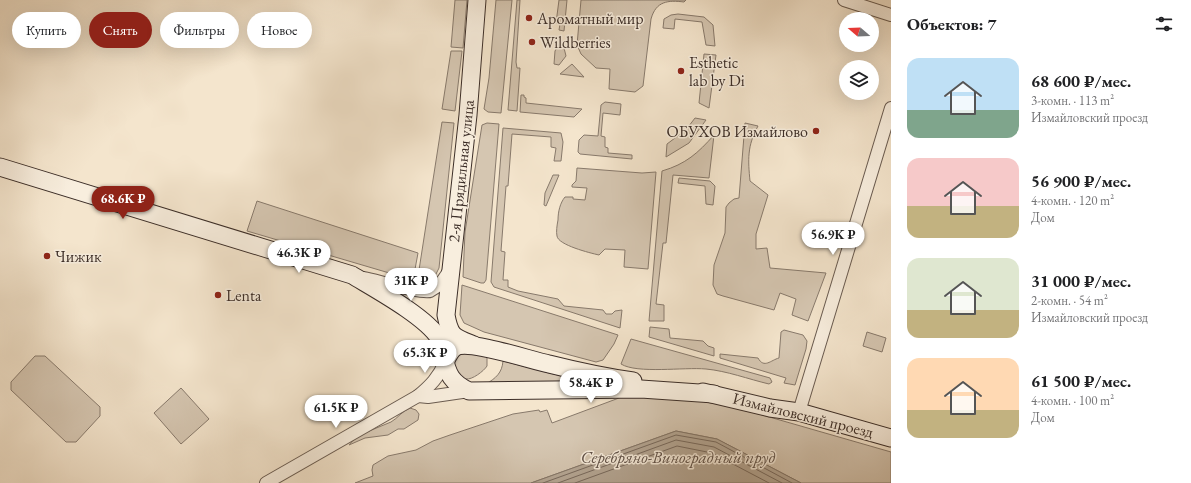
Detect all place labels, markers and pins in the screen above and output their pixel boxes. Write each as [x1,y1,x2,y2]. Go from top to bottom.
place label: Ароматный мир [536,8,644,29]
marker: Ароматный мир [524,13,534,23]
place label: Wildberries [540,32,611,53]
marker: Wildberries [527,37,537,47]
place label: Esthetic lab by Di [689,52,745,91]
marker: Esthetic lab by Di [676,66,686,76]
place label: ОБУХОВ Измайлово [667,121,808,142]
marker: ОБУХОВ Измайлово [811,126,821,136]
pin: 68.6K ₽ [86,186,160,220]
pin: 56.9K ₽ [796,222,870,256]
pin: 46.3K ₽ [262,240,336,274]
place label: Чижик [55,246,102,267]
marker: Чижик [42,251,52,261]
pin: 31K ₽ [383,268,439,302]
place label: Lenta [226,285,262,306]
marker: Lenta [213,290,223,300]
pin: 65.3K ₽ [388,340,462,374]
pin: 58.4K ₽ [554,370,628,404]
pin: 61.5K ₽ [299,395,373,429]

